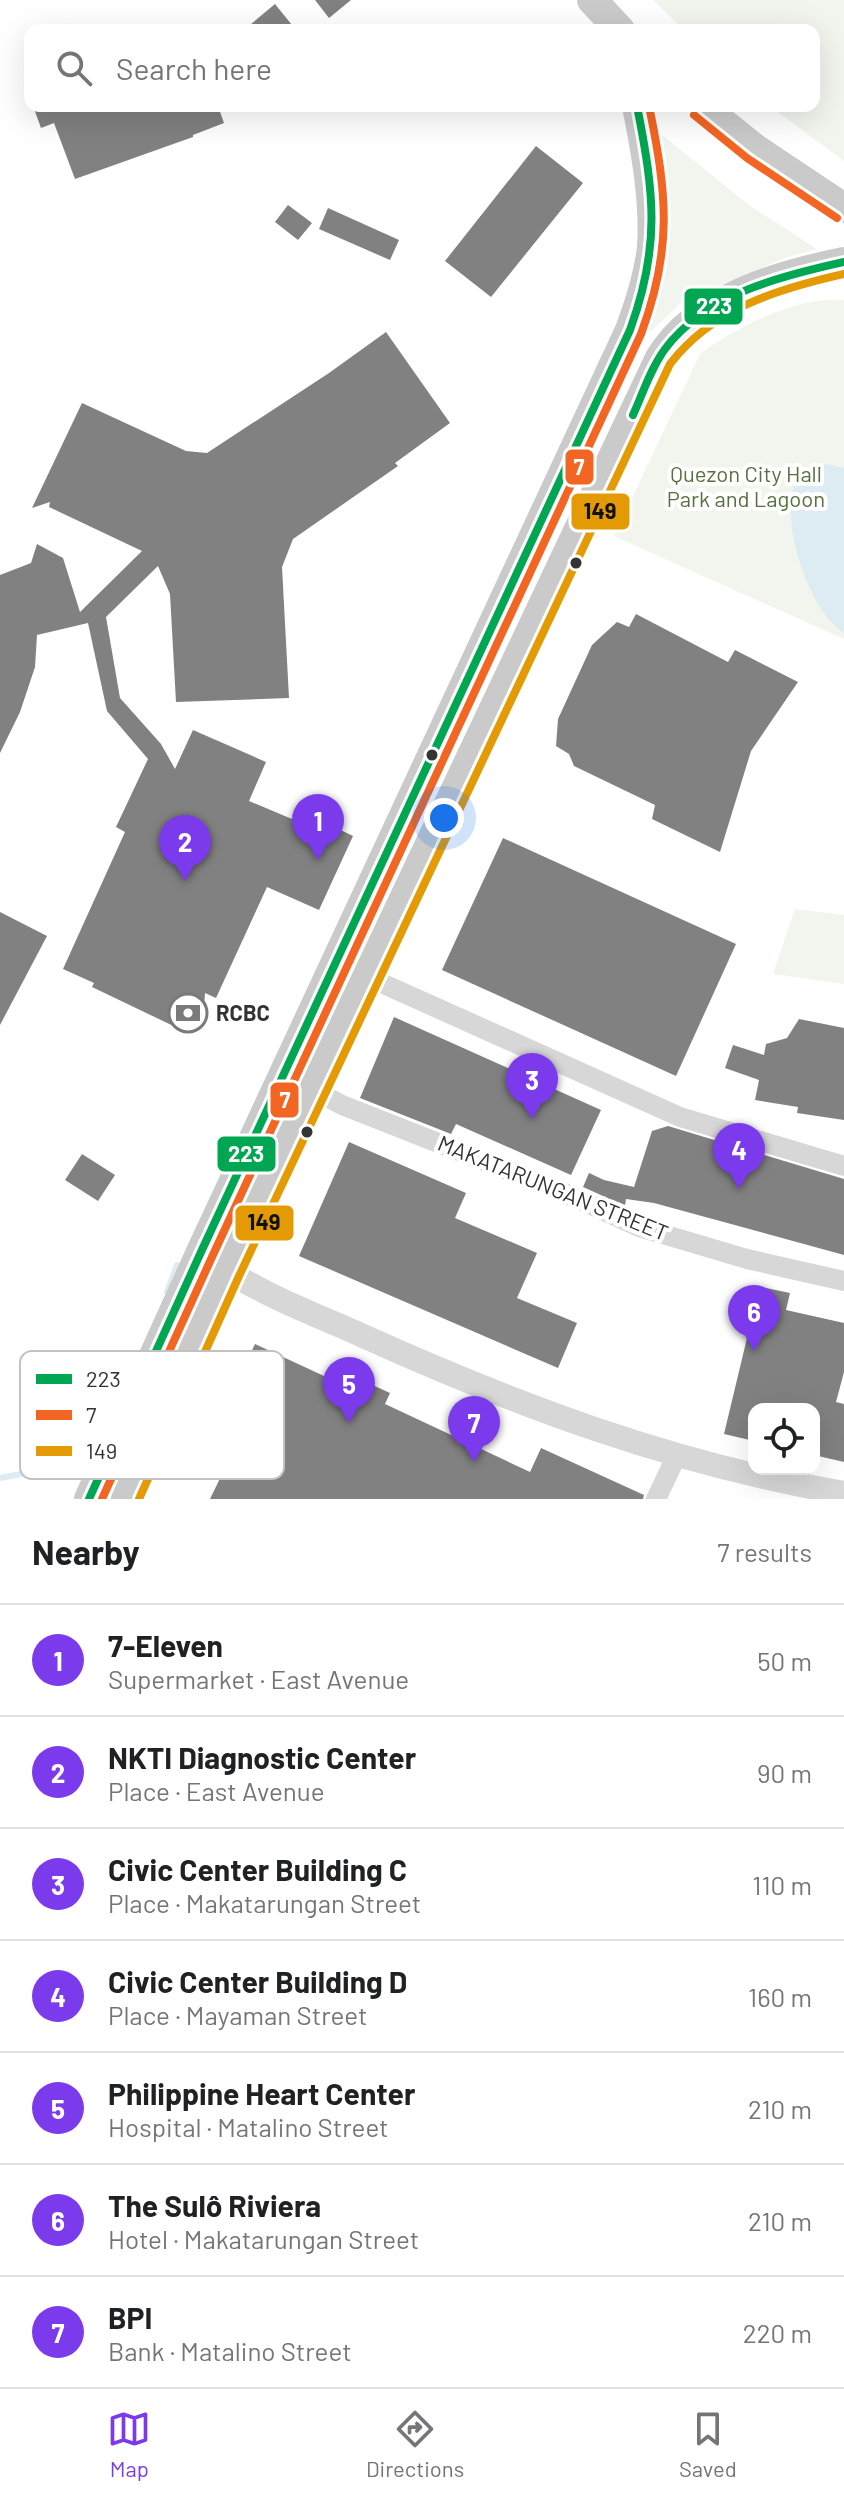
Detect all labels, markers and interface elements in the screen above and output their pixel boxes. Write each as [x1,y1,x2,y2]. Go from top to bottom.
search box [24,24,820,112]
icon: search [52,46,96,90]
text: Search here [116,50,272,86]
line badge: 223 [683,287,744,326]
text: 223 [696,292,732,318]
line badge: 7 [564,448,595,486]
text: 7 [574,453,585,479]
park label: Quezon City Hall Park and Lagoon [667,460,825,511]
line badge: 149 [570,492,631,531]
text: 149 [584,497,616,523]
unlabelled marker [568,555,584,571]
unlabelled marker [424,747,440,763]
pin: 1 [292,794,344,860]
your location [424,798,464,838]
pin: 2 [159,815,211,881]
bank icon: RCBC [167,992,209,1034]
place label: RCBC [216,999,270,1025]
pin: 3 [506,1053,558,1119]
line badge: 7 [269,1081,300,1119]
text: 7 [280,1086,291,1112]
pin: 4 [713,1123,765,1189]
unlabelled marker [299,1124,315,1140]
street label: MAKATARUNGAN STREET [435,1129,672,1245]
line badge: 223 [216,1135,277,1173]
text: 223 [228,1140,264,1166]
line badge: 149 [234,1204,295,1242]
text: 149 [248,1208,280,1234]
pin: 6 [728,1285,780,1351]
legend [20,1351,284,1479]
pin: 5 [323,1357,375,1423]
text: 223 [86,1365,121,1391]
pin: 7 [448,1396,500,1462]
text: 7 [86,1401,96,1427]
map controls [748,1403,820,1475]
button: locate [748,1403,820,1475]
text: 149 [86,1437,117,1463]
text: Nearby [32,1531,140,1572]
text: 7 results [717,1536,812,1567]
text: 7-Eleven [108,1627,223,1663]
text: 1 [53,1645,63,1676]
text: 50 m [757,1645,812,1676]
text: Supermarket · East Avenue [108,1663,409,1694]
text: NKTI Diagnostic Center [108,1739,416,1775]
text: 2 [51,1757,65,1788]
text: 90 m [757,1757,812,1788]
text: Place · East Avenue [108,1775,325,1806]
text: Civic Center Building C [108,1851,407,1887]
text: 3 [51,1869,65,1900]
text: 110 m [752,1869,812,1900]
text: Place · Makatarungan Street [108,1887,421,1918]
text: Civic Center Building D [108,1963,407,1999]
text: 4 [50,1981,66,2012]
text: 160 m [748,1981,812,2012]
text: Place · Mayaman Street [108,1999,368,2030]
text: Philippine Heart Center [108,2075,415,2111]
text: 5 [51,2093,65,2124]
text: 210 m [748,2093,812,2124]
text: Hospital · Matalino Street [108,2111,389,2142]
text: The Sulô Riviera [108,2187,321,2223]
text: 6 [51,2205,65,2236]
text: 210 m [748,2205,812,2236]
text: Hotel · Makatarungan Street [108,2223,419,2254]
text: BPI [108,2299,152,2335]
text: 7 [52,2317,64,2348]
text: 220 m [743,2317,812,2348]
text: Bank · Matalino Street [108,2335,352,2366]
tab: Map [107,2407,151,2481]
tab: Directions [366,2407,464,2481]
tab: Saved [679,2407,737,2481]

